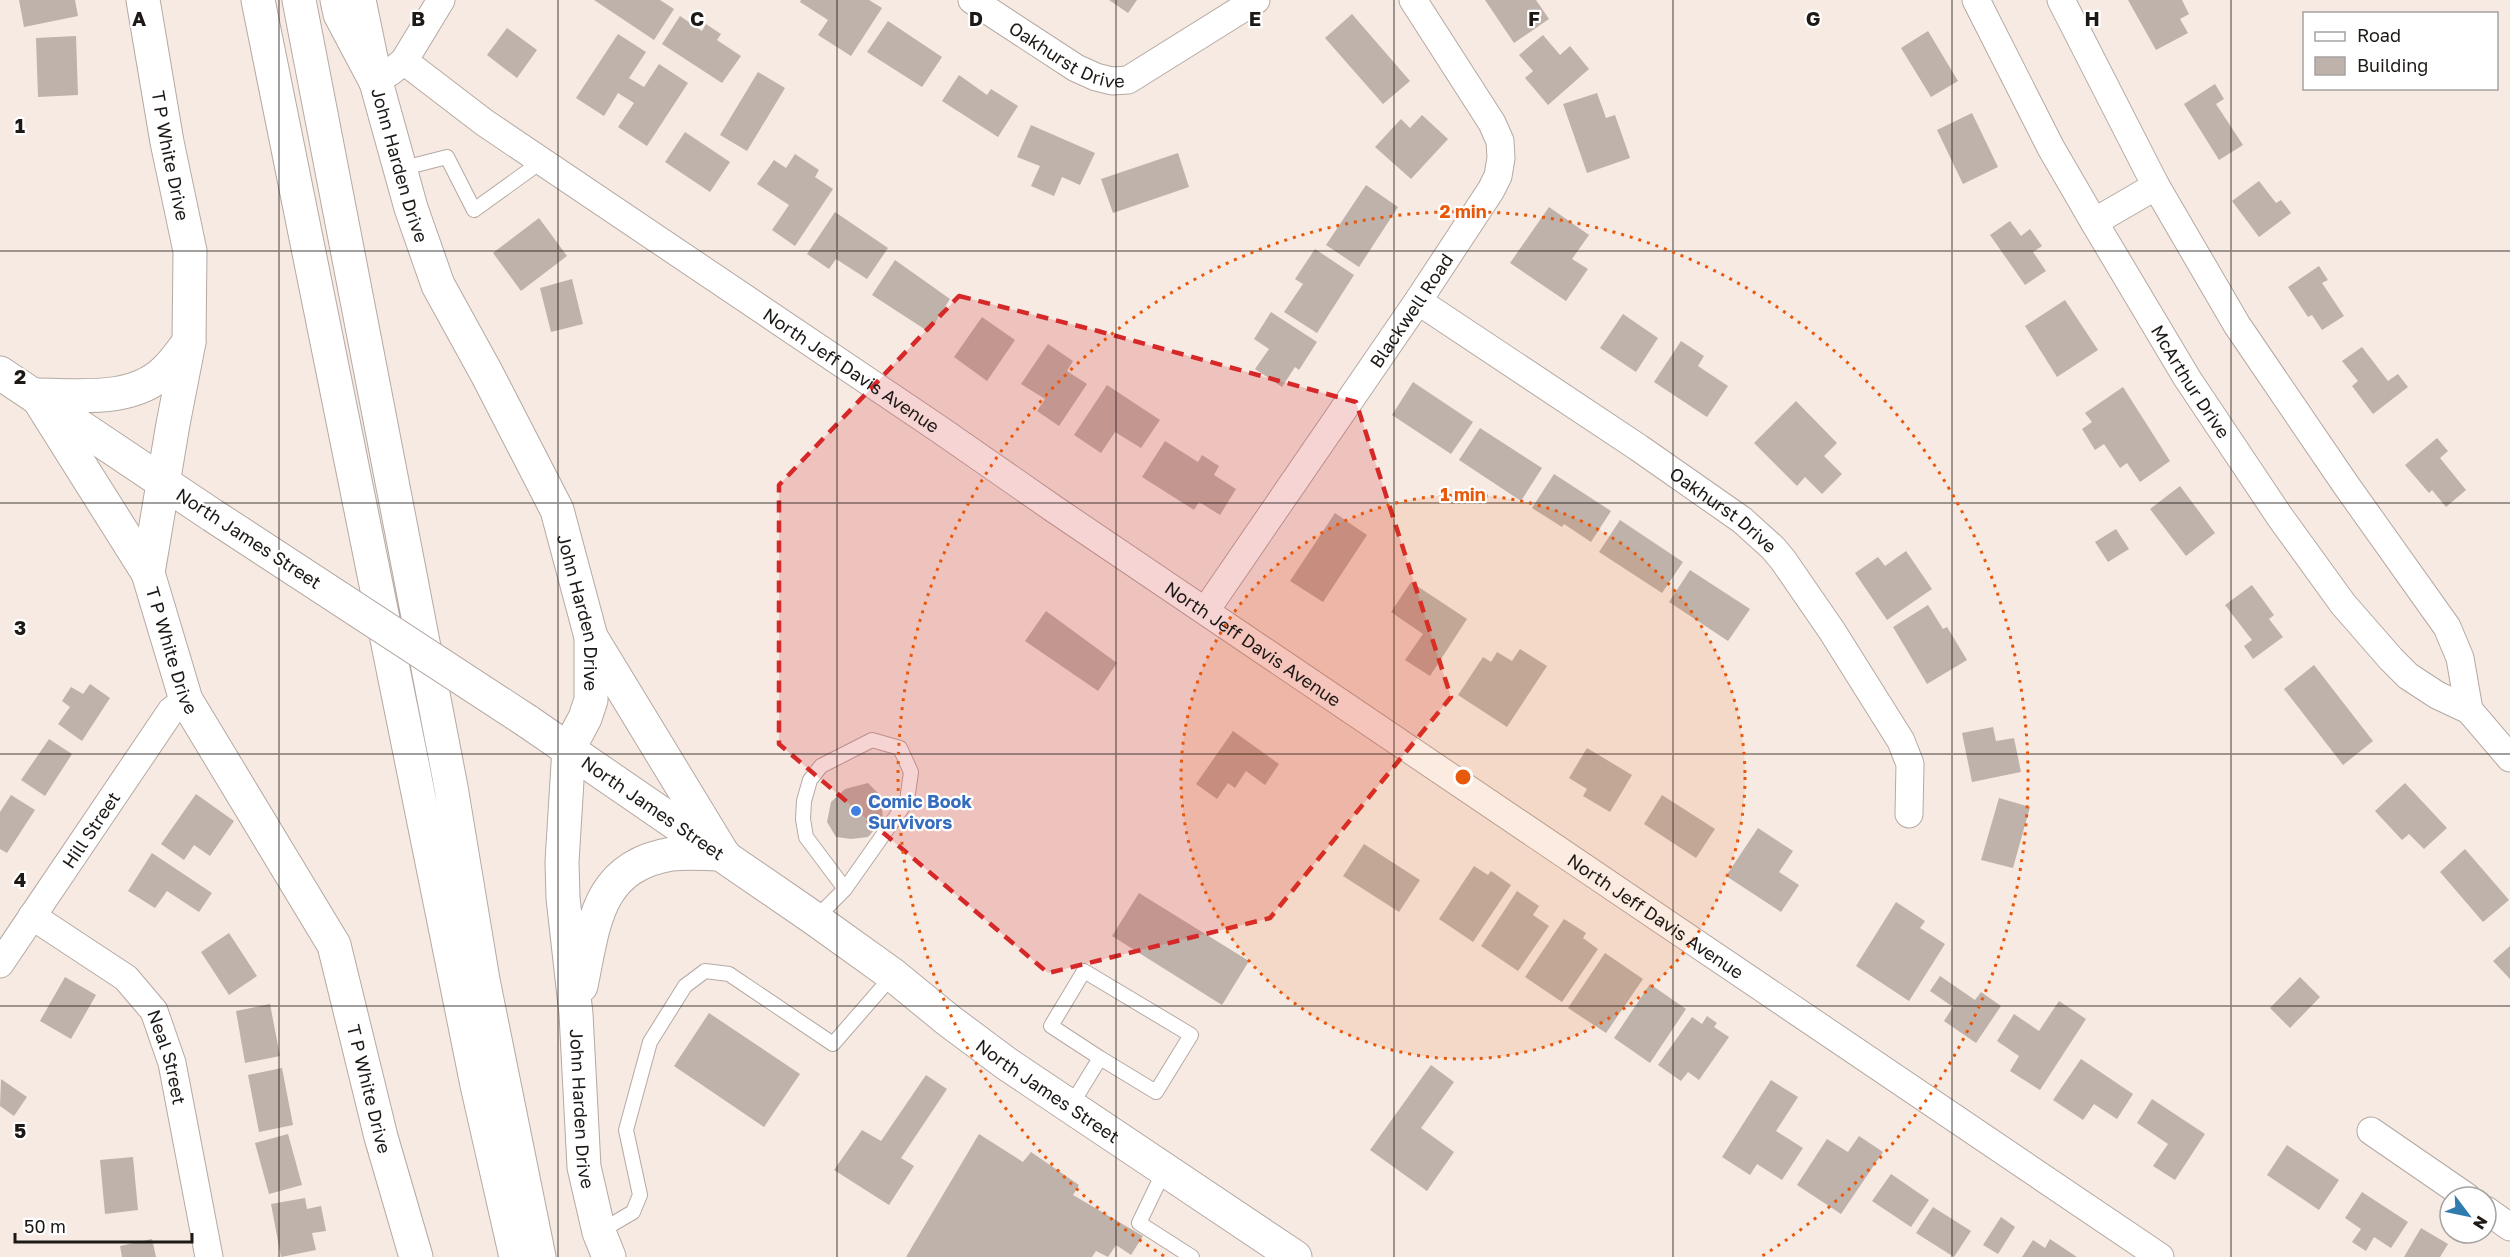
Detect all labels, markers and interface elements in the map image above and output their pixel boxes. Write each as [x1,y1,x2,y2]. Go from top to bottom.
text: A [132,6,146,30]
text: B [411,6,425,30]
text: C [690,6,704,30]
text: D [969,6,983,30]
text: E [1249,6,1261,30]
text: F [1528,6,1540,30]
text: G [1806,6,1820,30]
text: H [2084,6,2100,30]
legend [2303,12,2498,90]
street label: Oakhurst Drive [1005,16,1125,92]
text: Road [2357,24,2401,46]
text: Building [2357,54,2428,76]
street label: John Harden Drive [367,85,433,245]
street label: T P White Drive [147,89,194,223]
text: 1 [15,113,25,137]
text: 2 min [1439,200,1487,222]
street label: Blackwell Road [1365,249,1457,372]
street label: North Jeff Davis Avenue [759,303,944,437]
street label: McArthur Drive [2147,321,2235,442]
text: 2 [14,364,26,388]
street label: Oakhurst Drive [1666,462,1781,557]
street label: North James Street [172,483,326,593]
text: 1 min [1440,483,1486,505]
street label: John Harden Drive [553,532,603,691]
street label: North Jeff Davis Avenue [1161,576,1345,711]
street label: T P White Drive [142,584,203,718]
text: 3 [14,615,26,639]
street label: North James Street [577,751,729,865]
centre of rings [1453,767,1473,787]
street label: Hill Street [57,787,124,872]
place label: Comic Book Survivors [868,790,972,833]
marker: Comic Book Survivors [849,804,863,818]
street label: North Jeff Davis Avenue [1564,849,1748,983]
text: 4 [14,867,26,891]
street label: Neal Street [143,1007,191,1106]
street label: T P White Drive [343,1022,396,1156]
street label: John Harden Drive [566,1028,600,1191]
street label: North James Street [972,1034,1124,1147]
text: 5 [14,1118,26,1142]
north arrow [2438,1185,2498,1245]
scale bar [15,1206,192,1244]
text: N [2469,1212,2492,1233]
text: 50 m [24,1215,66,1237]

